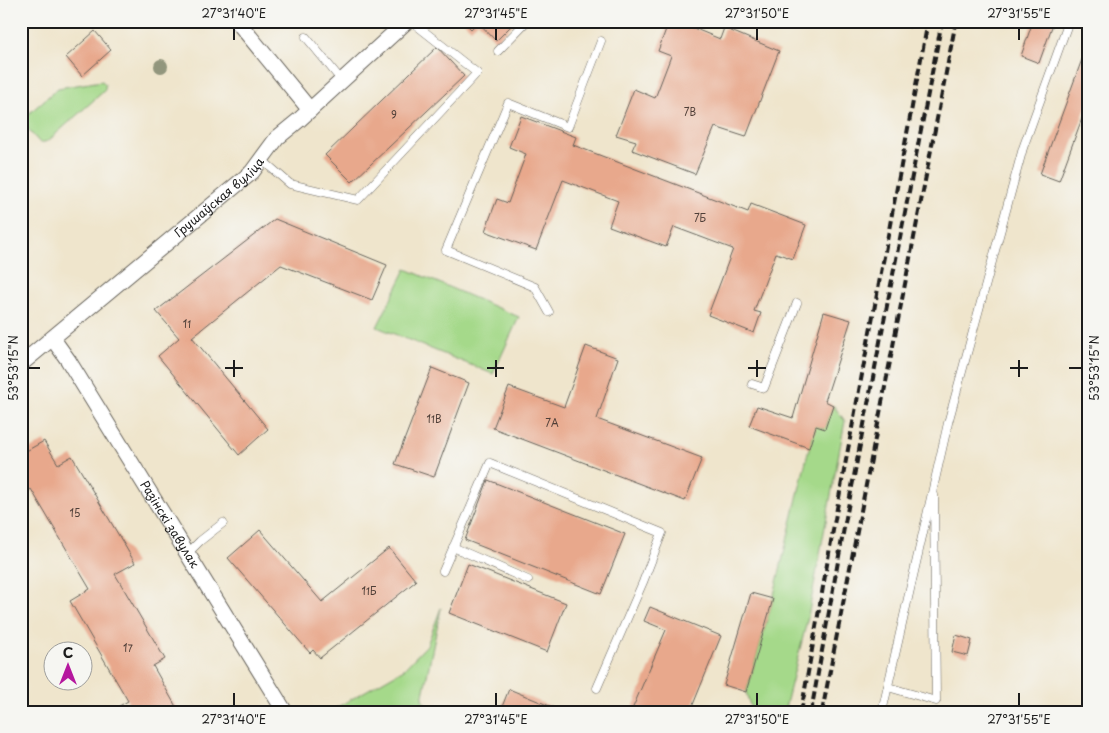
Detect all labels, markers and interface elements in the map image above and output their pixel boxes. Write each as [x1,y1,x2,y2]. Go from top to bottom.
text: 27°31'40"E [202,4,266,22]
text: 27°31'45"E [464,4,528,22]
text: 27°31'50"E [725,4,789,22]
text: 27°31'55"E [987,4,1051,22]
house number: 7В [684,104,697,119]
house number: 9 [391,107,397,122]
street label: Грушаўская вуліца [170,153,268,241]
house number: 7Б [694,210,707,225]
house number: 11 [183,316,191,331]
text: 53°53'15"N [4,335,22,401]
text: 53°53'15"N [1085,335,1103,401]
house number: 11В [427,411,442,426]
house number: 7А [545,415,559,430]
street label: Разінскі завулак [136,477,204,572]
house number: 15 [70,505,80,520]
house number: 11Б [362,583,377,598]
north arrow [42,640,92,690]
house number: 17 [123,640,134,655]
text: С [63,642,73,663]
text: 27°31'40"E [202,710,266,728]
text: 27°31'45"E [464,710,528,728]
text: 27°31'50"E [725,710,789,728]
text: 27°31'55"E [987,710,1051,728]

